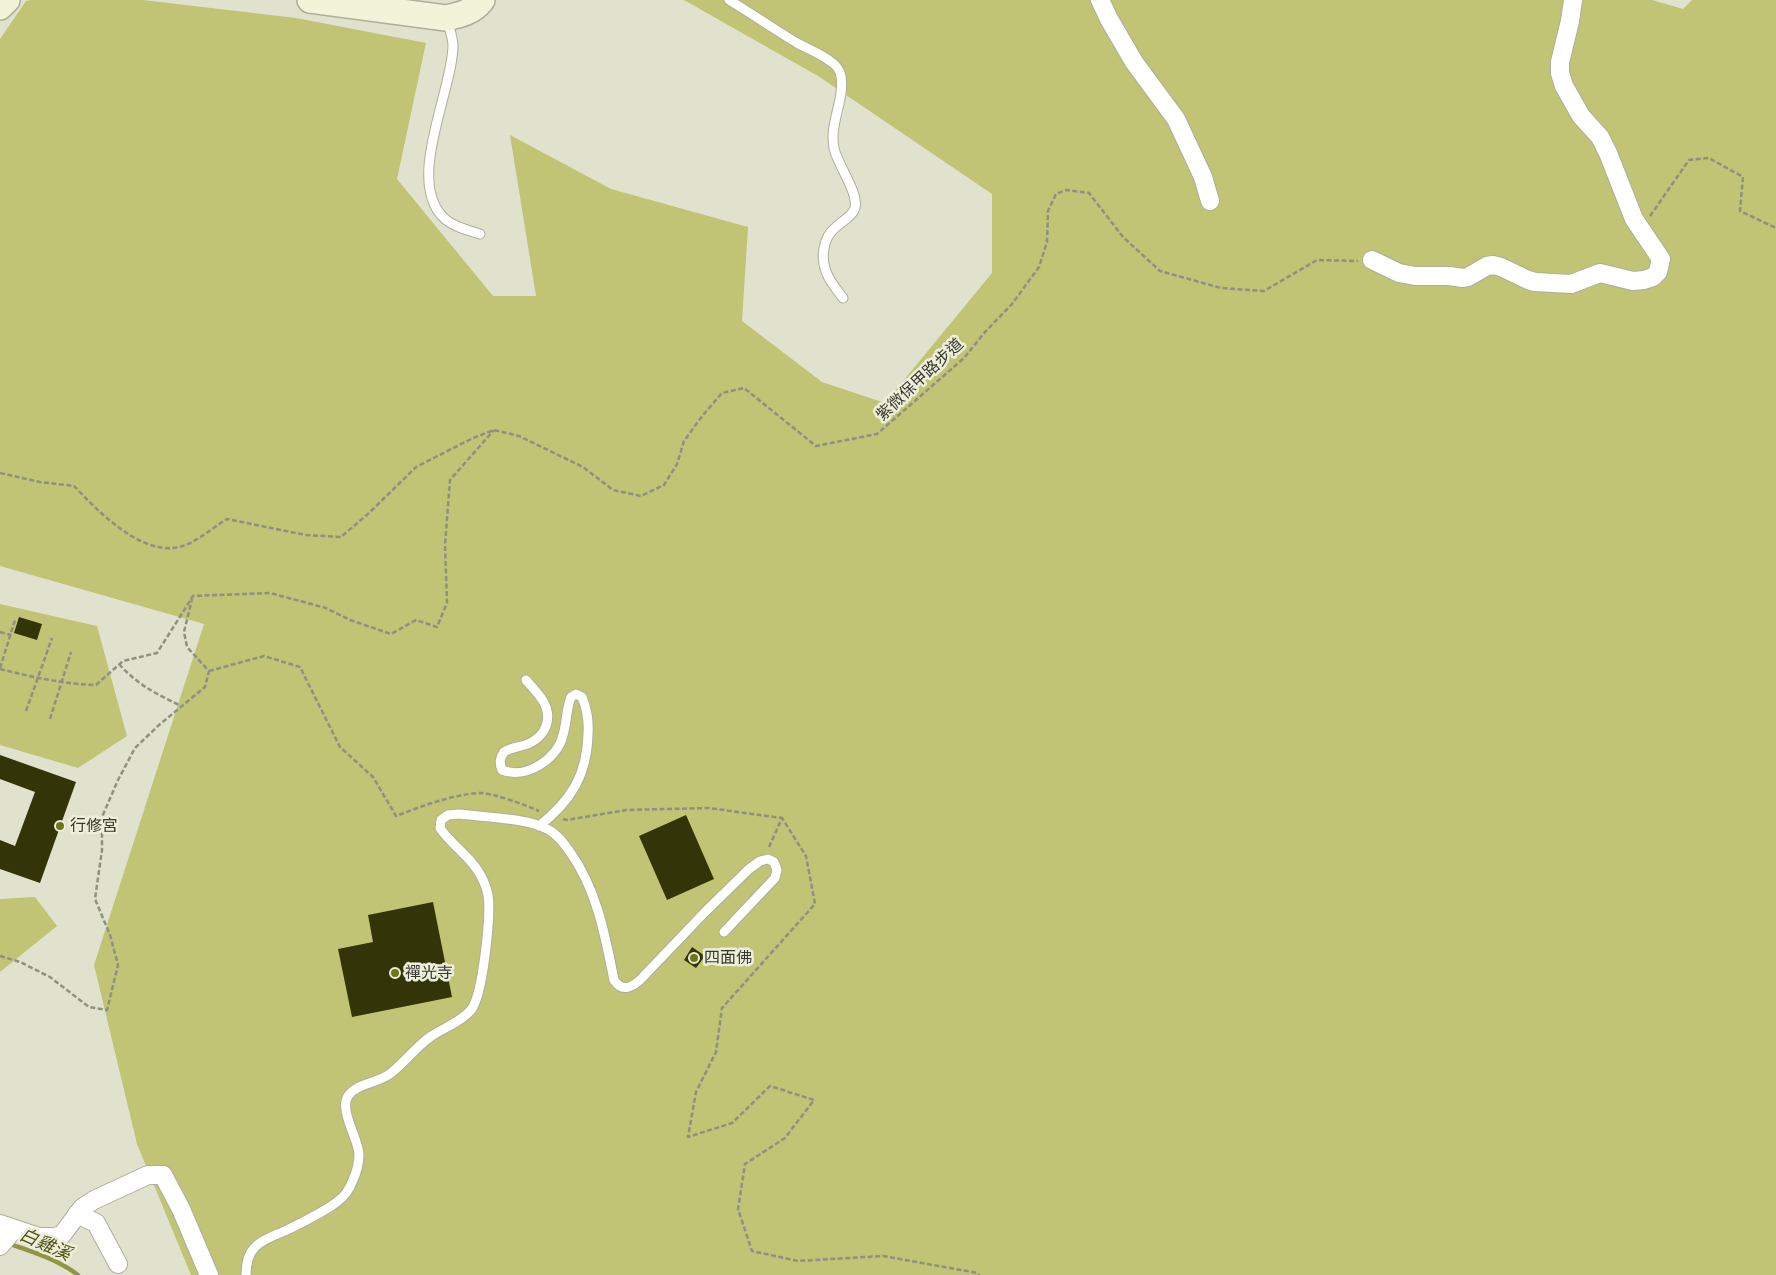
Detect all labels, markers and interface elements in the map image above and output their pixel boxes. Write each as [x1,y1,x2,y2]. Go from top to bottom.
street label: 紫微保甲路步道 [872,335,968,425]
place label: 行修宮 [70,816,118,836]
marker: 行修宮 [54,820,66,832]
place label: 四面佛 [704,948,752,968]
marker: 四面佛 [688,952,700,964]
place label: 禪光寺 [405,963,453,983]
marker: 禪光寺 [389,967,401,979]
water label: 白雞溪 [16,1224,74,1266]

